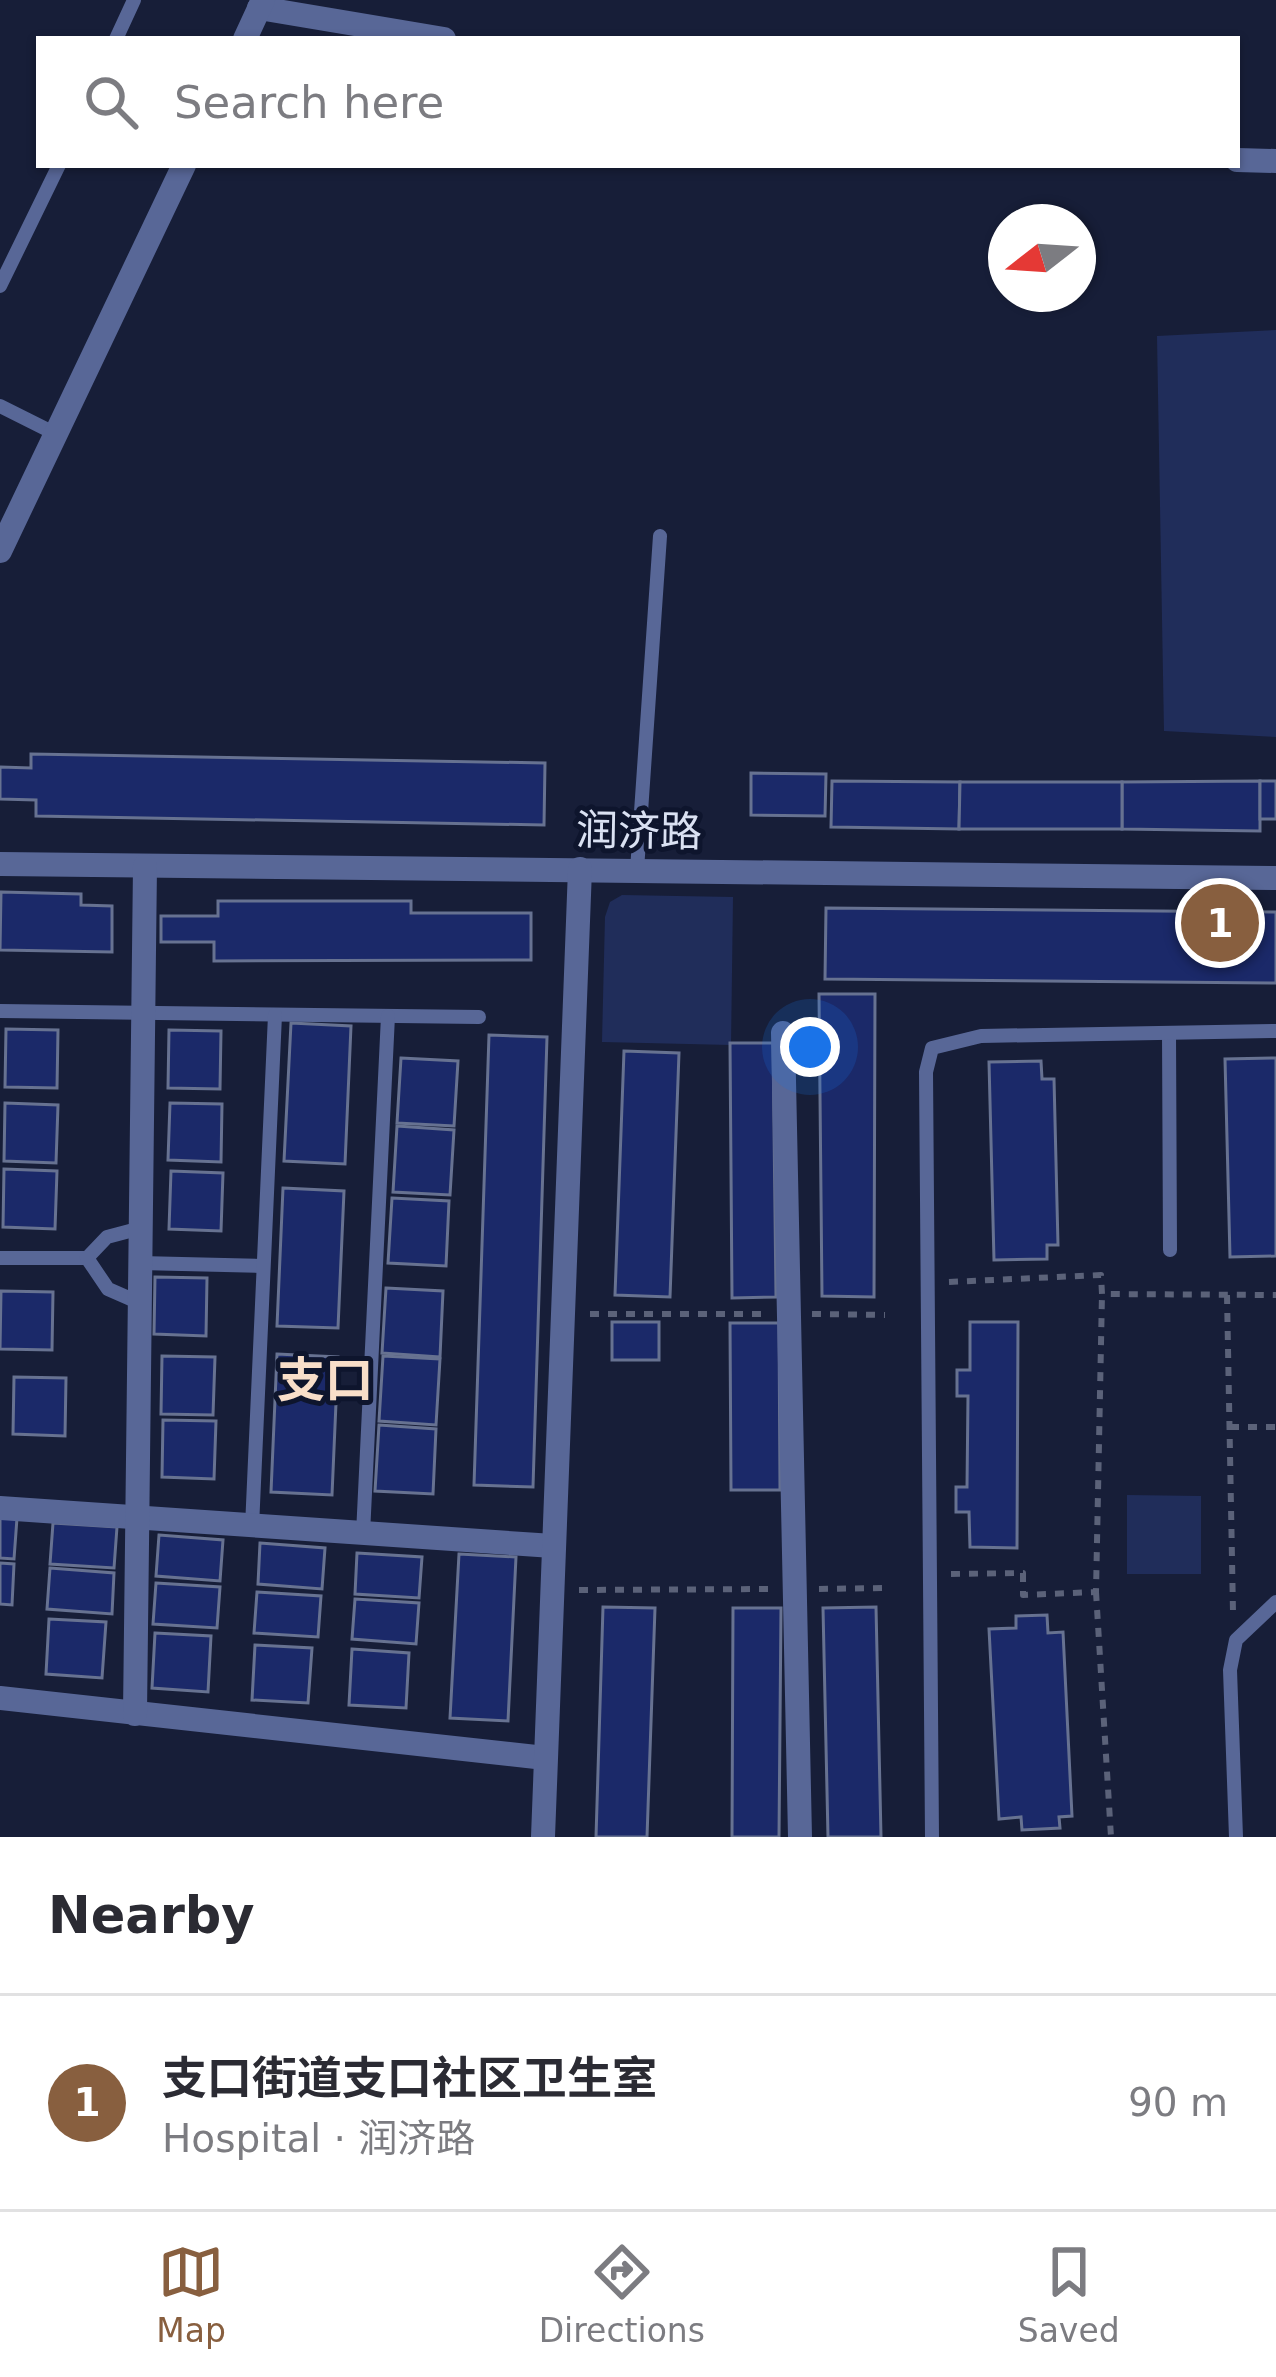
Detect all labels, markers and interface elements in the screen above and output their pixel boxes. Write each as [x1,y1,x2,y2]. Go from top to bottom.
search box [36,36,1240,168]
icon: search [78,69,144,135]
text: Search here [174,76,444,129]
north arrow [988,204,1096,312]
street label: 润济路 [576,805,702,857]
pin: 1 [1181,878,1259,968]
your location [780,1017,840,1077]
district label: 支口 [277,1352,373,1408]
text: Nearby [48,1886,255,1945]
text: 支口街道支口社区卫生室 [162,2052,657,2105]
text: 1 [73,2080,101,2125]
text: 90 m [1128,2080,1228,2125]
text: Hospital · 润济路 [162,2116,475,2161]
tab: Map [156,2239,226,2350]
tab: Directions [539,2239,705,2350]
tab: Saved [1018,2239,1120,2350]

